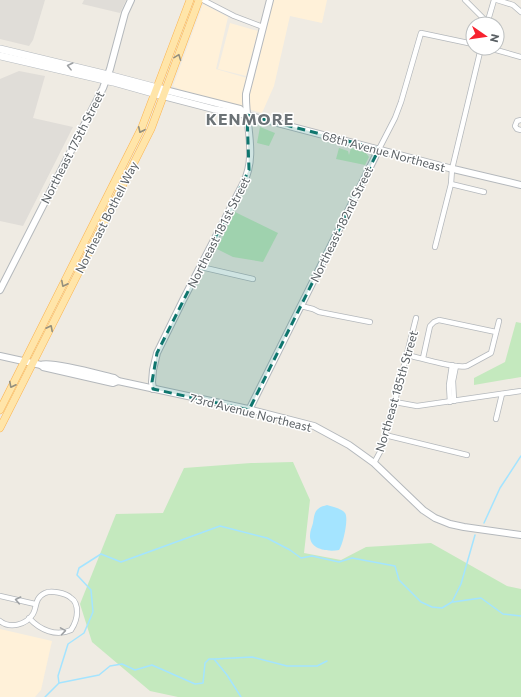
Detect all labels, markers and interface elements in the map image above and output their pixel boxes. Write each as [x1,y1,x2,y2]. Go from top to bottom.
north arrow [465,16,505,56]
text: N [488,33,502,44]
one-way arrow [173,53,181,60]
one-way arrow [67,62,73,70]
street label: Northeast 175th Street [38,88,107,206]
district label: KENMORE [206,109,294,128]
one-way arrow [138,126,146,133]
street label: 68th Avenue Northeast [321,128,447,174]
street label: Northeast Bothell Way [72,159,140,275]
street label: Northeast 182nd Street [307,164,375,284]
street label: Northeast 181st Street [184,174,252,290]
one-way arrow [61,279,68,287]
one-way arrow [45,325,53,332]
street label: Northeast 185th Street [372,329,420,453]
one-way arrow [9,381,17,389]
street label: 73rd Avenue Northeast [189,390,313,434]
one-way arrow [14,597,21,605]
one-way arrow [60,628,66,636]

